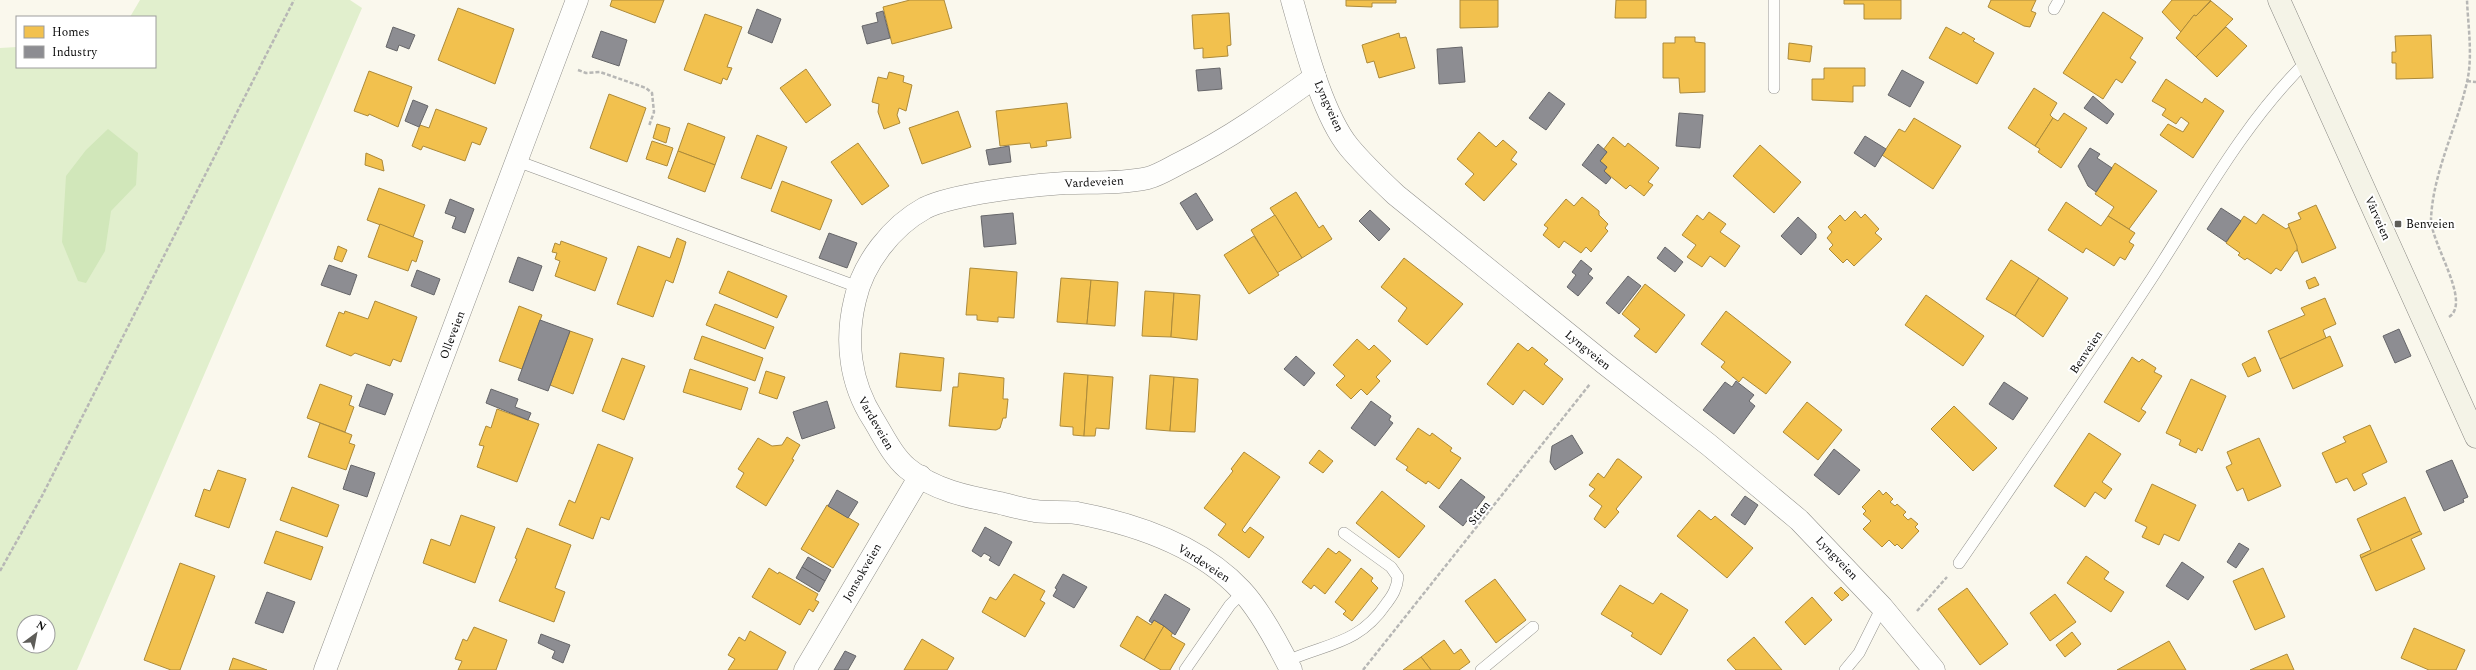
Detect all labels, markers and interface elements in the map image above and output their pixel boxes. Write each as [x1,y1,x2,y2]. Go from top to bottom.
legend [16,16,156,68]
text: Homes [52,23,90,42]
text: Industry [52,43,98,62]
street label: Lyngveien [1309,77,1348,135]
street label: Vardeveien [1064,171,1124,194]
street label: Vårveien [2359,193,2396,244]
place label: Benveien [2406,215,2455,234]
marker: Benveien [2393,219,2403,229]
street label: Olleveien [435,308,470,362]
street label: Lyngveien [1560,326,1615,375]
street label: Benveien [2065,327,2108,378]
street label: Vardeveien [852,393,899,454]
street label: Stien [1463,497,1495,530]
street label: Lyngveien [1811,532,1863,585]
street label: Vardeveien [1174,539,1234,588]
street label: Jonsokveien [838,540,887,605]
north arrow [16,614,56,654]
text: N [33,616,49,636]

